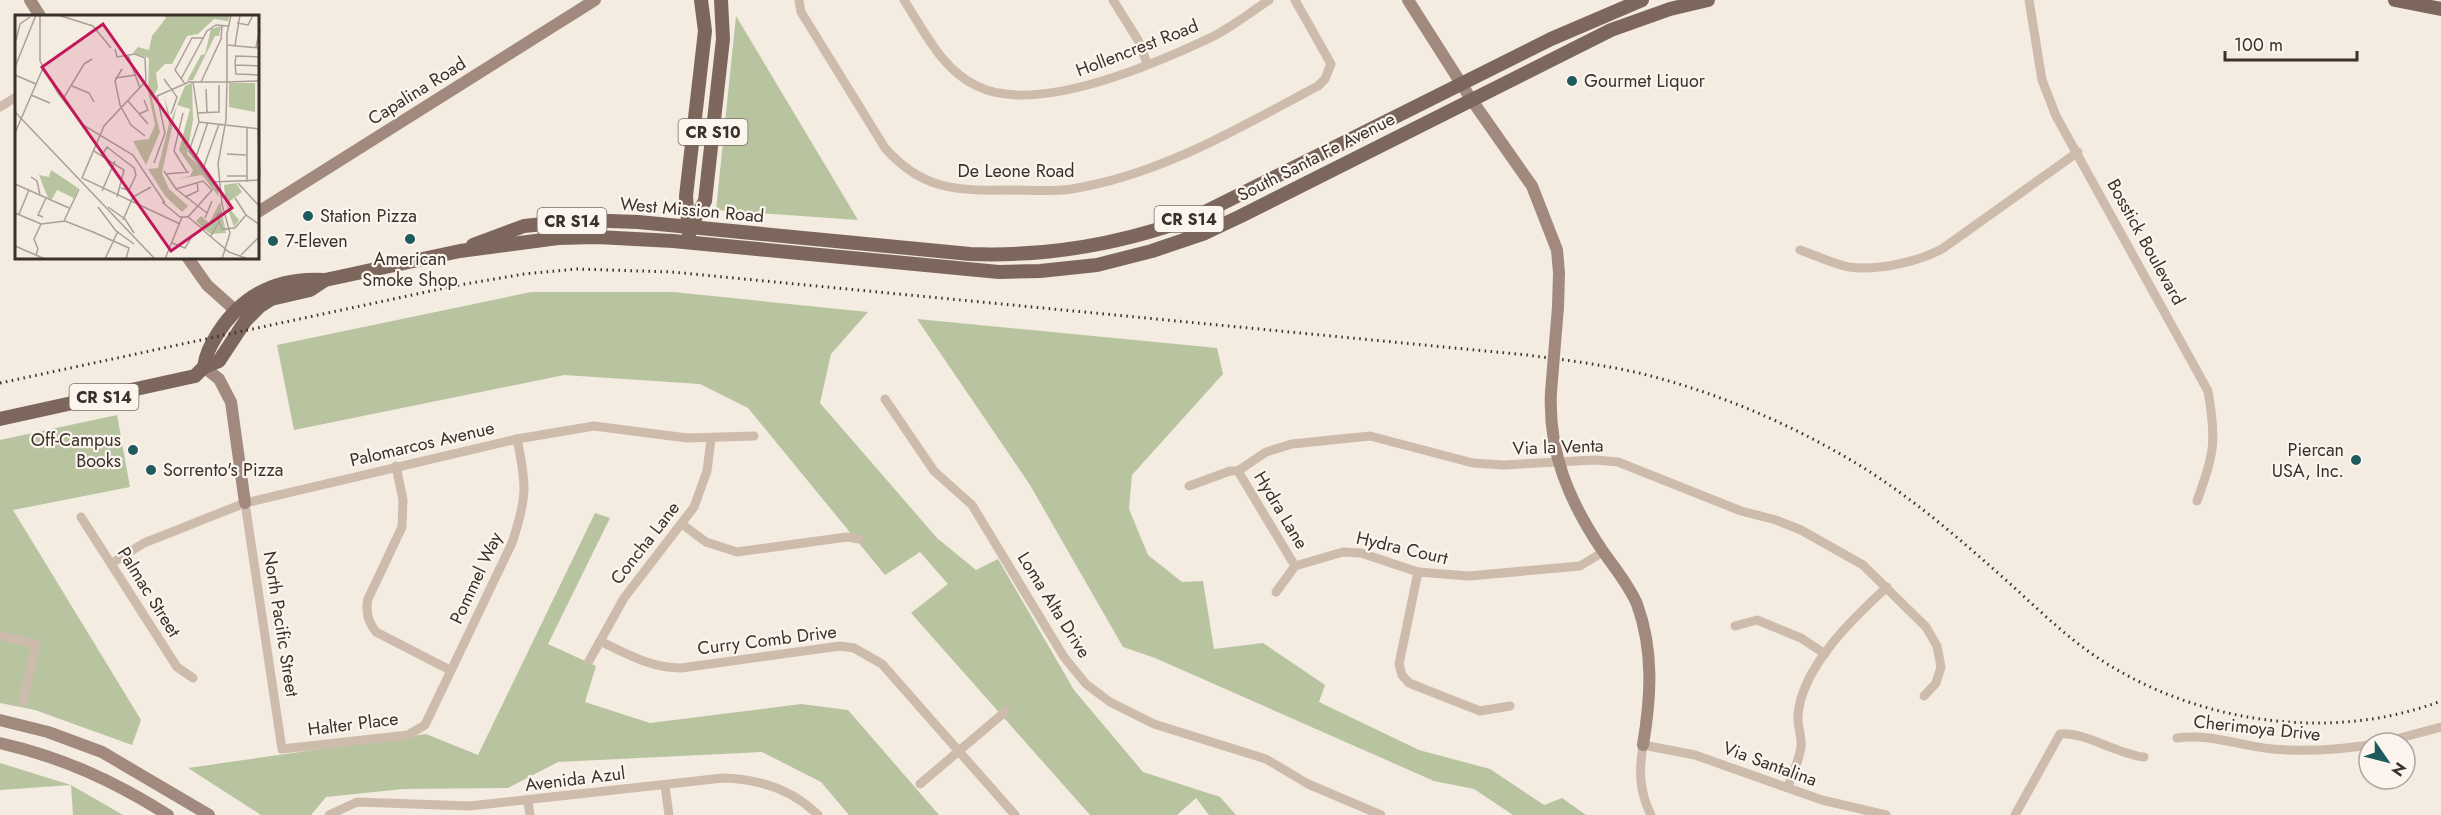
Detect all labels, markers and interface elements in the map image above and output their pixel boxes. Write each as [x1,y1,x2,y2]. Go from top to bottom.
street label: Hollencrest Road [1072,13,1202,83]
inset map [15,15,260,260]
scale bar [2225,24,2357,62]
text: 100 m [2234,32,2283,58]
street label: Capalina Road [363,51,471,131]
place label: Gourmet Liquor [1584,68,1706,94]
marker: Gourmet Liquor [1565,74,1579,88]
street label: South Santa Fe Avenue [1233,106,1399,208]
road number: CR S10 [678,119,748,145]
street label: De Leone Road [957,158,1075,184]
street label: Bosstick Boulevard [2101,174,2191,310]
street label: West Mission Road [619,191,765,229]
place label: Station Pizza [320,203,417,229]
road number: CR S14 [1154,206,1224,232]
road number: CR S14 [538,208,606,234]
marker: Station Pizza [301,209,315,223]
place label: 7-Eleven [285,228,348,254]
marker: American Smoke Shop [403,232,417,246]
marker: 7-Eleven [266,234,280,248]
place label: American Smoke Shop [362,246,458,293]
road number: CR S14 [70,384,138,410]
street label: Palomarcos Avenue [347,415,497,473]
place label: Off-Campus Books [31,427,121,474]
street label: Via la Venta [1512,432,1604,462]
place label: Piercan USA, Inc. [2272,437,2344,484]
marker: Off-Campus Books [126,443,140,457]
marker: Piercan USA, Inc. [2349,453,2363,467]
place label: Sorrento's Pizza [163,457,283,483]
marker: Sorrento's Pizza [144,463,158,477]
street label: Hydra Lane [1248,466,1314,554]
street label: Concha Lane [604,496,686,590]
street label: Hydra Court [1354,525,1451,571]
street label: Pommel Way [443,528,509,628]
street label: Palmac Street [111,542,187,643]
street label: Loma Alta Drive [1011,547,1097,663]
street label: North Pacific Street [257,549,305,699]
street label: Curry Comb Drive [696,619,838,661]
street label: Halter Place [306,706,400,742]
street label: Cherimoya Drive [2192,708,2322,748]
north arrow [2357,731,2417,791]
street label: Via Santalina [1719,735,1821,793]
text: N [2386,758,2412,781]
street label: Avenida Azul [523,760,627,798]

